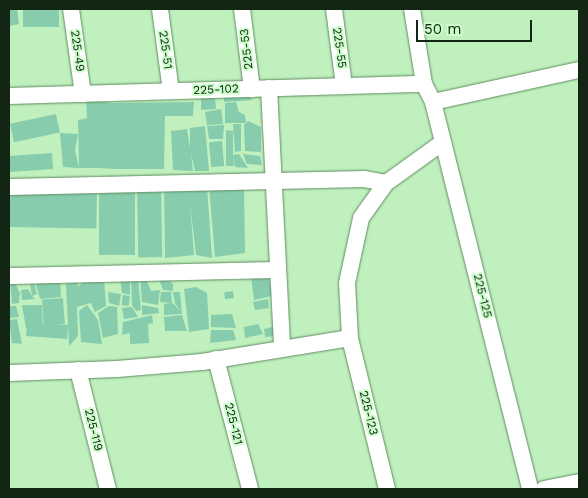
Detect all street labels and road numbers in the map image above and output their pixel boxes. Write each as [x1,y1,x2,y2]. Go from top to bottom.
street label: 225-55 [329,27,349,69]
street label: 225-53 [237,28,257,70]
street label: 225-49 [67,29,87,73]
street label: 225-51 [155,30,175,70]
street label: 225-102 [193,82,239,98]
street label: 225-125 [470,272,494,320]
street label: 225-123 [356,389,380,437]
street label: 225-121 [221,401,245,447]
street label: 225-119 [81,407,105,453]

